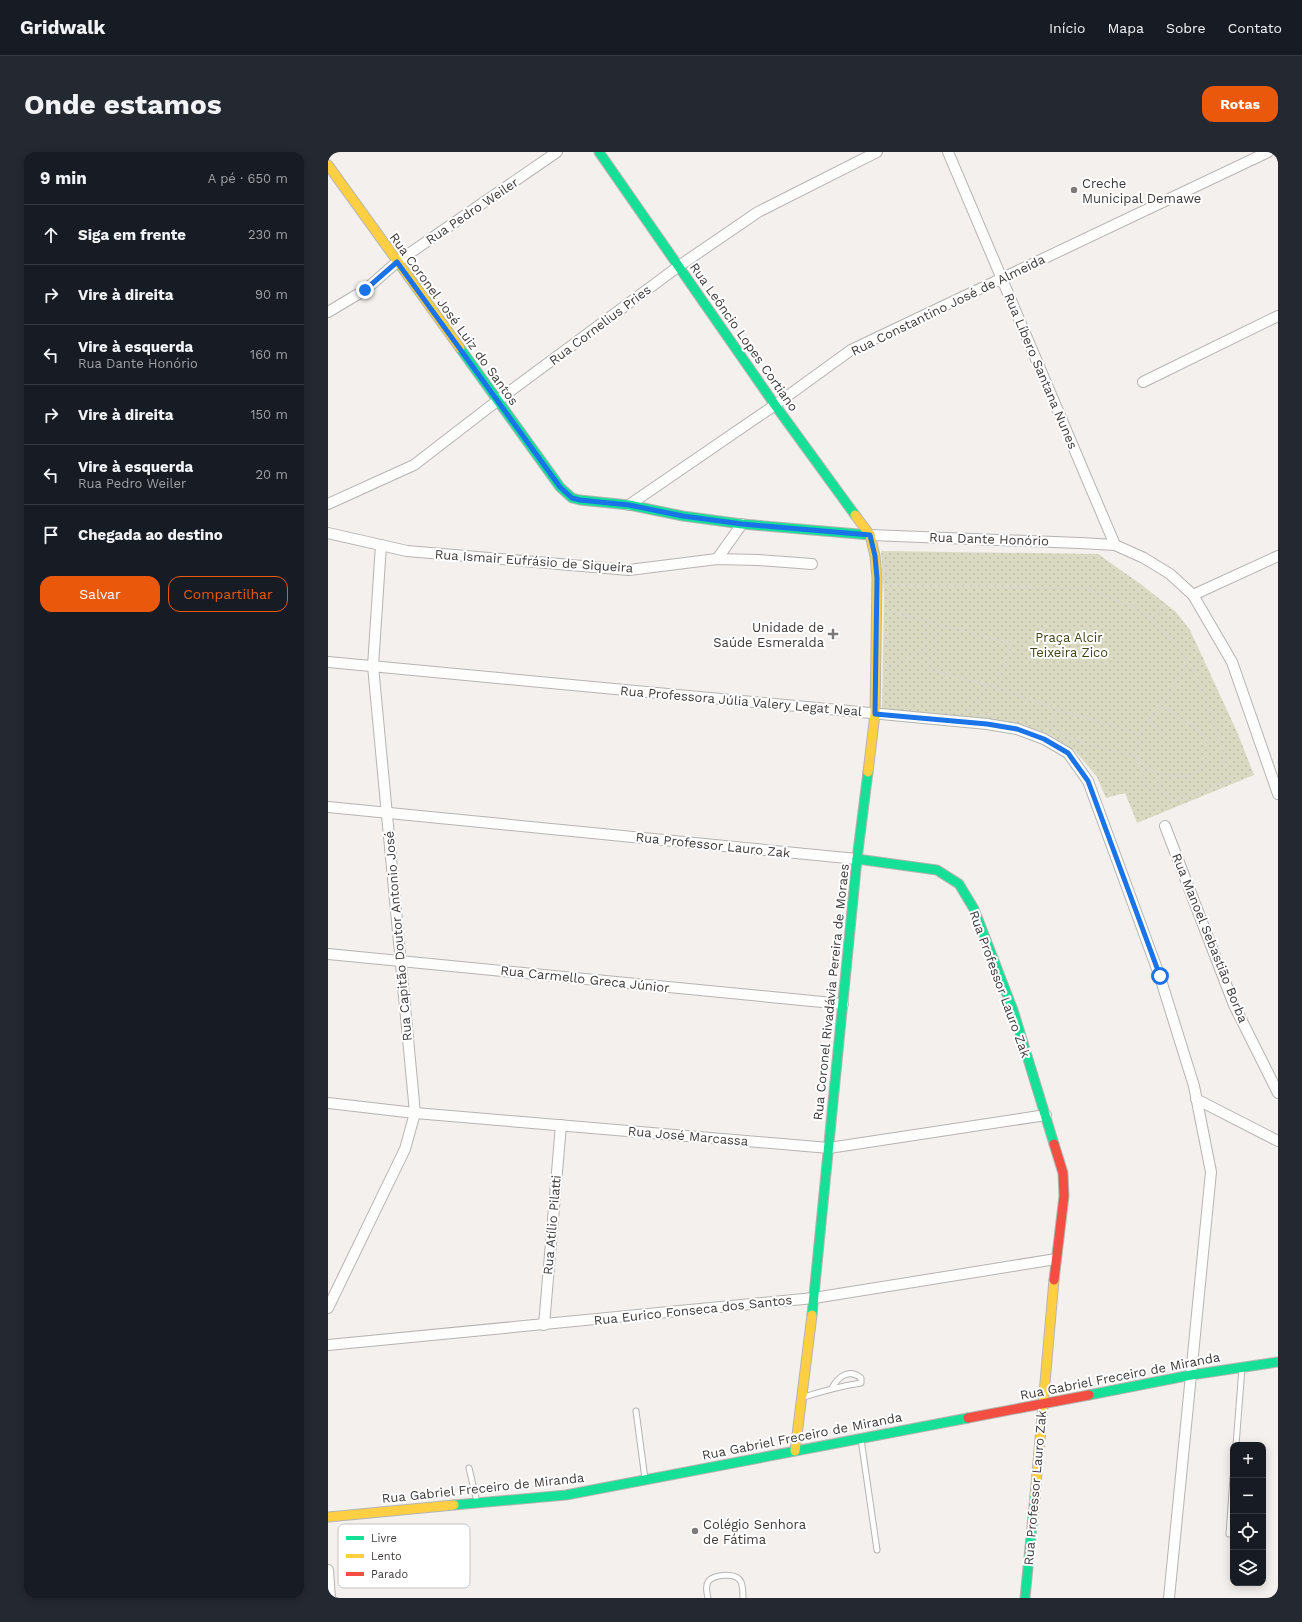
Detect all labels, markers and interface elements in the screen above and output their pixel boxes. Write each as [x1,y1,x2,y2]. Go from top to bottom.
text: Gridwalk [20,16,105,39]
text: Início [1049,20,1085,36]
text: Mapa [1107,20,1144,36]
text: Sobre [1166,20,1206,36]
text: Contato [1228,20,1282,36]
button: Rotas [1202,86,1278,122]
text: Onde estamos [24,88,222,121]
text: 9 min [40,168,87,188]
text: A pé · 650 m [208,171,288,186]
street label: Rua Pedro Weiler [423,175,521,247]
place label: Creche Municipal Demawe [1082,176,1201,206]
marker: Creche Municipal Demawe [1069,185,1079,195]
icon: ahead [40,224,62,246]
text: Siga em frente [78,226,186,244]
text: 230 m [248,227,288,242]
street label: Rua Coronel José Luiz do Santos [386,230,522,408]
street label: Rua Constantino José de Almeida [848,251,1048,359]
street label: Rua Leôncio Lopes Cortiano [687,260,801,414]
route end [356,281,374,299]
street label: Rua Cornelius Pries [546,282,654,368]
icon: right [40,284,62,306]
text: Vire à direita [78,286,173,304]
text: 90 m [255,287,288,302]
street label: Rua Líbero Santana Nunes [1001,291,1081,451]
text: Vire à esquerda [78,338,193,356]
icon: left [40,344,62,366]
text: 160 m [250,347,288,362]
text: Rua Dante Honório [78,356,198,371]
icon: right [40,404,62,426]
text: Vire à direita [78,406,173,424]
text: 150 m [250,407,288,422]
text: Vire à esquerda [78,458,193,476]
icon: left [40,464,62,486]
text: 20 m [256,467,288,482]
text: Rua Pedro Weiler [78,476,186,491]
icon: arrive [40,524,62,546]
text: Chegada ao destino [78,526,223,544]
street label: Rua Dante Honório [929,529,1049,549]
street label: Rua Ismair Eufrásio de Siqueira [434,547,634,575]
button: Salvar [40,576,160,612]
button: Compartilhar [168,576,288,612]
place label: Unidade de Saúde Esmeralda [713,620,825,650]
marker: Unidade de Saúde Esmeralda [827,628,839,640]
park label: Praça Alcir Teixeira Zico [1030,630,1108,660]
street label: Rua Professora Júlia Valery Legat Neal [620,683,862,719]
street label: Rua Professor Lauro Zak [635,829,792,861]
street label: Rua Capitão Doutor Antonio José [381,830,415,1042]
street label: Rua Manoel Sebastião Borba [1169,851,1251,1026]
street label: Rua Coronel Rivadávia Pereira de Moraes [810,863,852,1121]
street label: Rua Professor Lauro Zak [966,908,1034,1060]
street label: Rua Carmello Greca Júnior [500,963,670,995]
route start [1151,967,1169,985]
street label: Rua José Marcassa [627,1123,749,1149]
street label: Rua Atílio Pilatti [540,1174,564,1276]
street label: Rua Eurico Fonseca dos Santos [593,1292,793,1328]
street label: Rua Gabriel Freceiro de Miranda [1019,1349,1222,1403]
street label: Rua Gabriel Freceiro de Miranda [701,1409,904,1463]
street label: Rua Professor Lauro Zak [1021,1409,1049,1566]
map controls [1230,1442,1266,1586]
button: + [1230,1442,1266,1478]
street label: Rua Gabriel Freceiro de Miranda [381,1470,586,1506]
button: − [1230,1478,1266,1514]
button: locate [1230,1514,1266,1550]
place label: Colégio Senhora de Fátima [703,1517,807,1547]
legend [338,1524,470,1588]
marker: Colégio Senhora de Fátima [690,1526,700,1536]
text: Livre [371,1532,397,1545]
text: Lento [371,1550,402,1563]
button: layers [1230,1550,1266,1586]
text: Parado [371,1568,408,1581]

